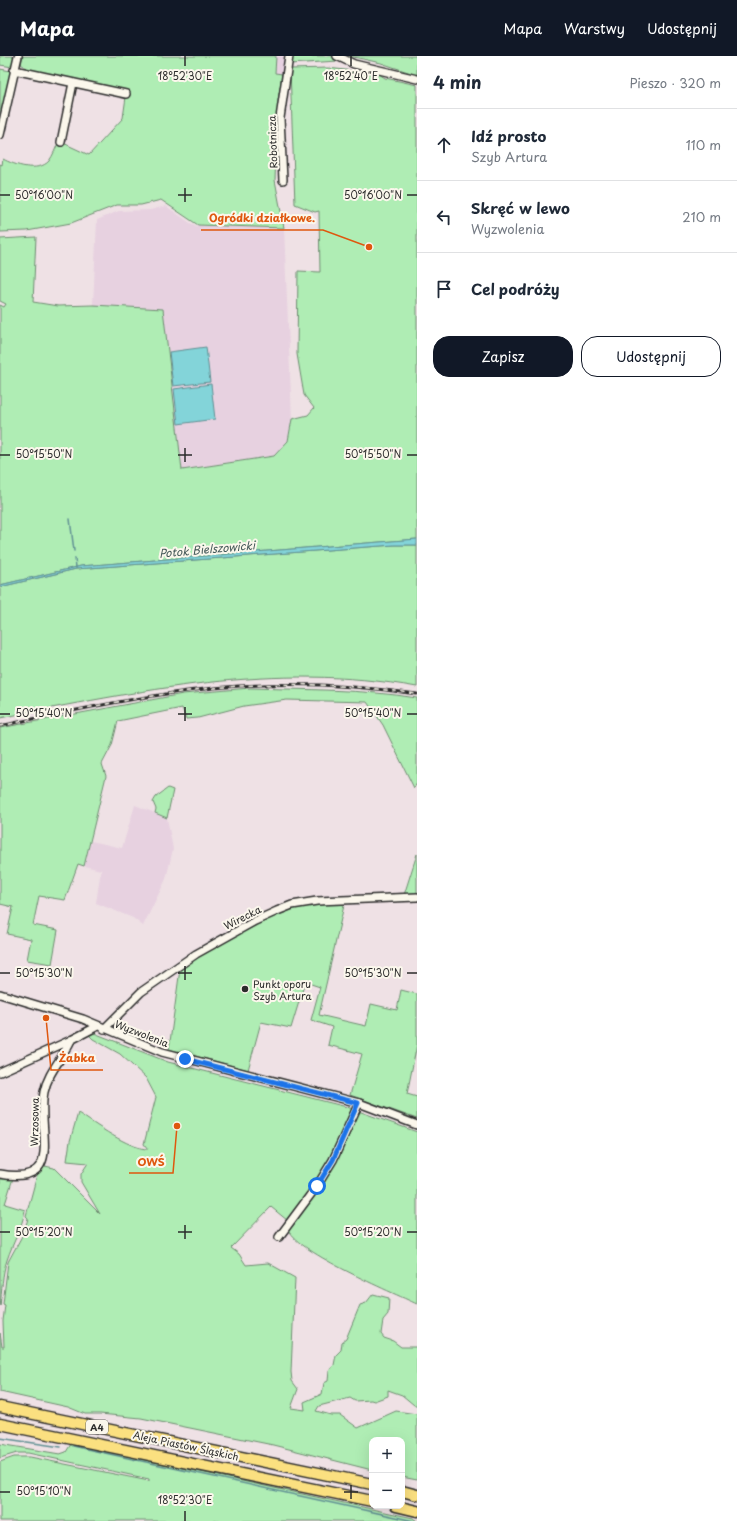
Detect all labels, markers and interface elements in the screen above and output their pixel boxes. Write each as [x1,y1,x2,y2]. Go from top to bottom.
text: Mapa [20,14,75,42]
text: Mapa [504,18,542,39]
text: Warstwy [564,18,625,39]
text: Udostępnij [647,18,717,39]
text: 18°52'30"E [158,68,212,83]
text: 18°52'40"E [324,68,378,83]
text: 4 min [433,69,481,95]
text: Pieszo · 320 m [629,73,721,92]
street label: Robotnicza [264,115,280,169]
text: Idź prosto [471,124,546,147]
icon: ahead [433,134,455,156]
text: 110 m [686,135,721,154]
text: Szyb Artura [471,147,547,166]
text: 50°16'00"N [15,187,73,202]
text: 50°16'00"N [344,187,402,202]
text: Skręć w lewo [471,196,570,219]
icon: left [433,206,455,228]
callout: Ogródki działkowe. [201,207,323,230]
text: 210 m [682,207,721,226]
text: Ogródki działkowe. [209,209,315,226]
text: Wyzwolenia [471,219,544,238]
text: Cel podróży [471,277,559,300]
icon: arrive [433,278,455,300]
button: Zapisz [433,336,573,377]
button: Udostępnij [581,336,721,377]
text: 50°15'50"N [16,446,72,461]
text: 50°15'50"N [345,446,401,461]
water label: Potok Bielszowicki [158,536,258,562]
text: 50°15'40"N [16,705,73,720]
text: 50°15'40"N [345,705,402,720]
street label: Wirecka [221,901,264,933]
text: 50°15'30"N [16,965,73,980]
text: 50°15'30"N [345,965,402,980]
place label: Punkt oporu Szyb Artura [253,976,312,1003]
marker: Punkt oporu Szyb Artura [240,984,250,994]
street label: Wyzwolenia [113,1016,172,1050]
callout: Żabka [51,1047,103,1070]
text: Żabka [59,1049,96,1066]
route end [176,1050,194,1068]
street label: Wrzosowa [26,1097,42,1147]
callout: OWŚ [129,1150,173,1173]
text: OWŚ [137,1153,165,1170]
route start [308,1177,326,1195]
text: 50°15'20"N [15,1224,73,1239]
text: 50°15'20"N [344,1224,402,1239]
road number: A4 [86,1420,108,1434]
street label: Aleja Piastów Śląskich [132,1426,240,1464]
map controls [369,1437,405,1509]
button: + [369,1437,405,1473]
button: − [369,1473,405,1509]
text: 50°15'10"N [17,1483,72,1498]
text: 18°52'30"E [158,1492,212,1507]

